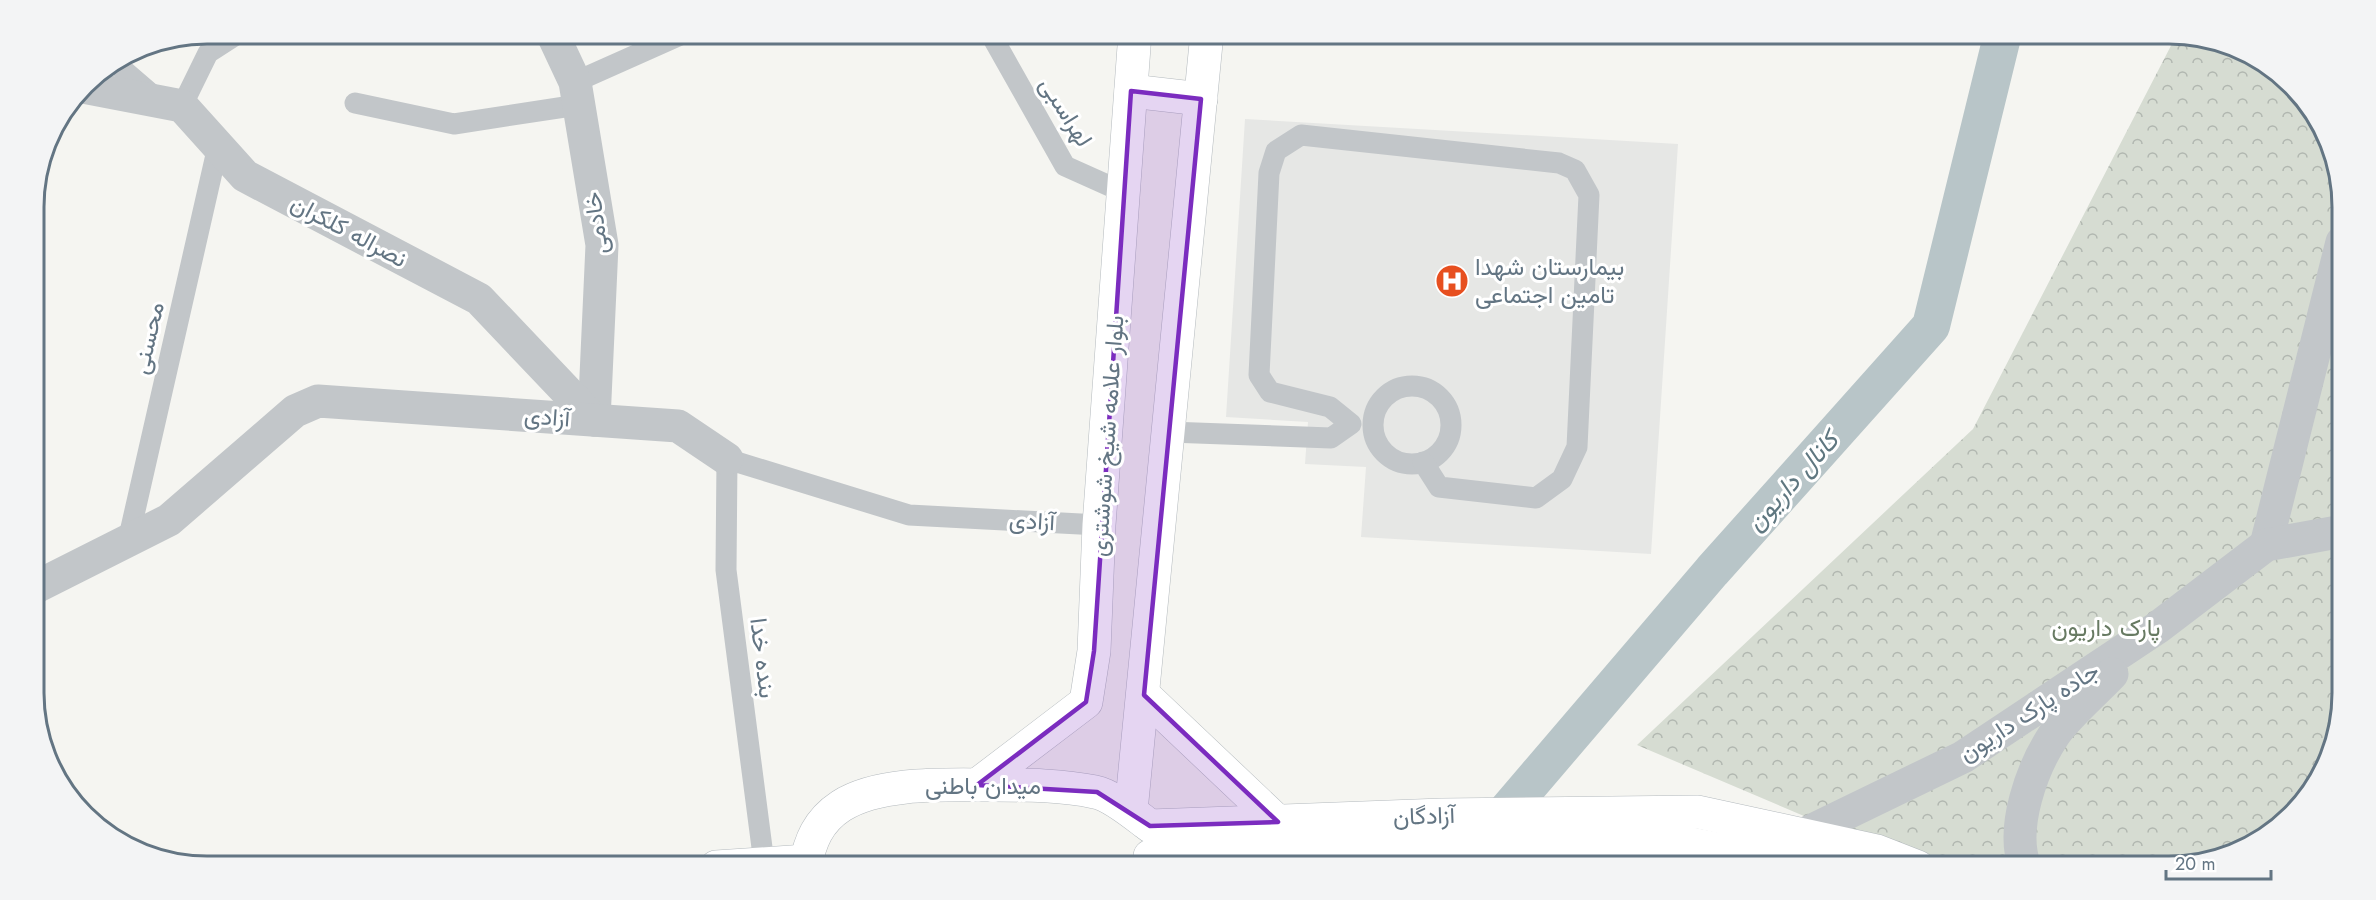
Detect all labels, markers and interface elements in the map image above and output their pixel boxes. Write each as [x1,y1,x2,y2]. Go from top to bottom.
street label: لهراسبی [1031,70,1102,154]
street label: نصراله کلکران [285,185,414,276]
street label: خادمی [574,190,617,256]
place label: بیمارستان شهدا تامین اجتماعی [1475,249,1624,312]
hospital icon: بیمارستان شهدا تامین اجتماعی [1434,263,1470,299]
street label: محسنی [122,298,173,377]
street label: بلوار علامه شیخ شوشتری [1081,314,1132,558]
street label: آزادی [523,397,574,436]
water label: کانال داریون [1737,419,1850,539]
street label: آزادی [1008,502,1058,539]
park label: پارک داریون [2052,610,2160,645]
street label: بنده خدا [741,616,786,700]
street label: جاده پارک داریون [1952,653,2106,770]
street label: میدان باطنی [925,768,1041,803]
street label: آزادگان [1392,797,1458,834]
scale bar [2166,843,2271,881]
text: 20 m [2175,851,2215,877]

